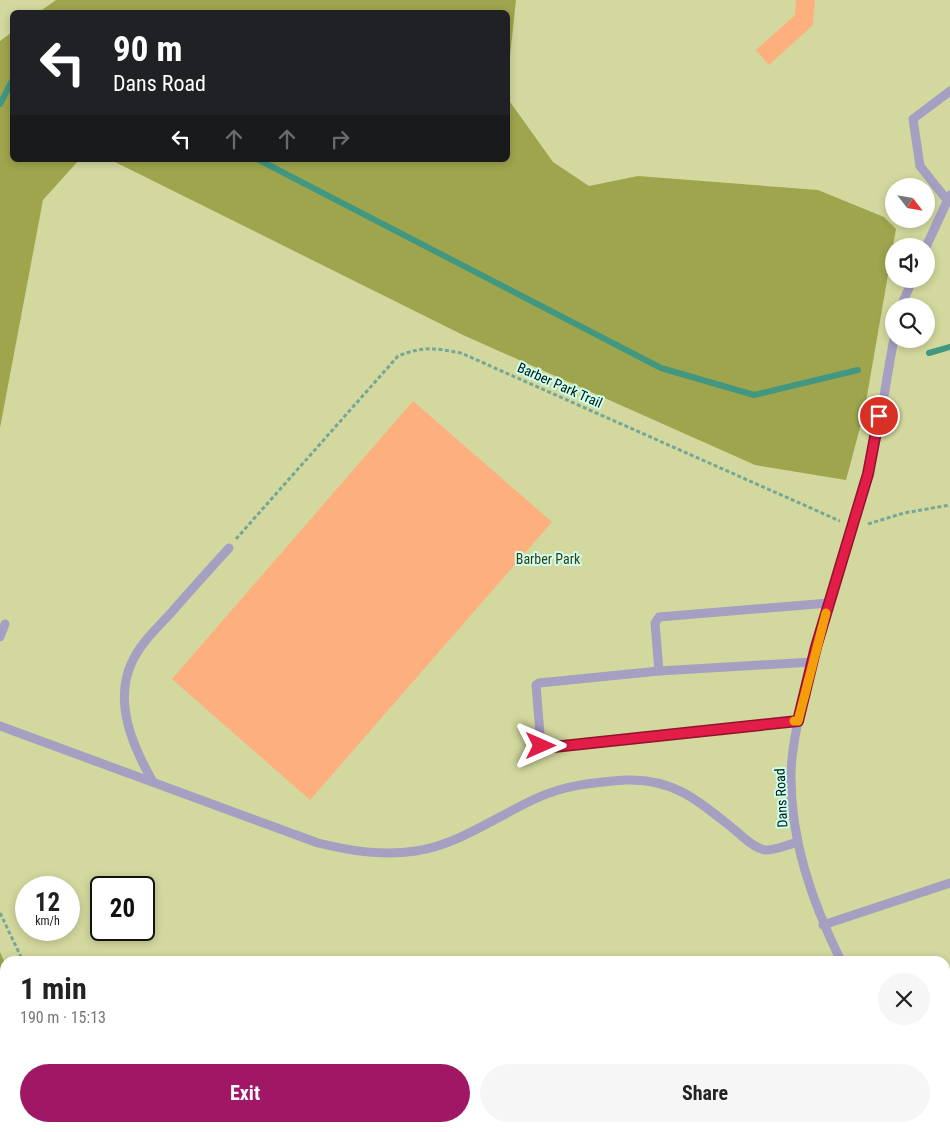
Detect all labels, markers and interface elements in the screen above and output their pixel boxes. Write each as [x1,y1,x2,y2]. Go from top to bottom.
text: 90 m [113,29,182,70]
icon: left [30,30,95,95]
text: Dans Road [113,71,206,96]
icon: left [167,125,195,153]
icon: ahead [220,125,248,153]
icon: ahead [273,125,301,153]
icon: right [326,125,354,153]
north arrow [885,178,935,228]
map controls [885,178,935,348]
button: sound [885,238,935,288]
button: search [885,298,935,348]
street label: Barber Park Trail [515,359,605,411]
pin [858,395,900,437]
icon: arrive [865,402,893,430]
park label: Barber Park [516,551,581,567]
position arrow [514,719,566,771]
street label: Dans Road [771,768,791,828]
speed limit sign: 20 [90,876,155,941]
text: 12 [35,888,60,917]
text: km/h [35,914,60,928]
text: 1 min [20,971,87,1006]
button: close [878,973,930,1025]
text: 190 m · 15:13 [20,1008,106,1027]
button: Exit [20,1064,470,1122]
button: Share [480,1064,930,1122]

